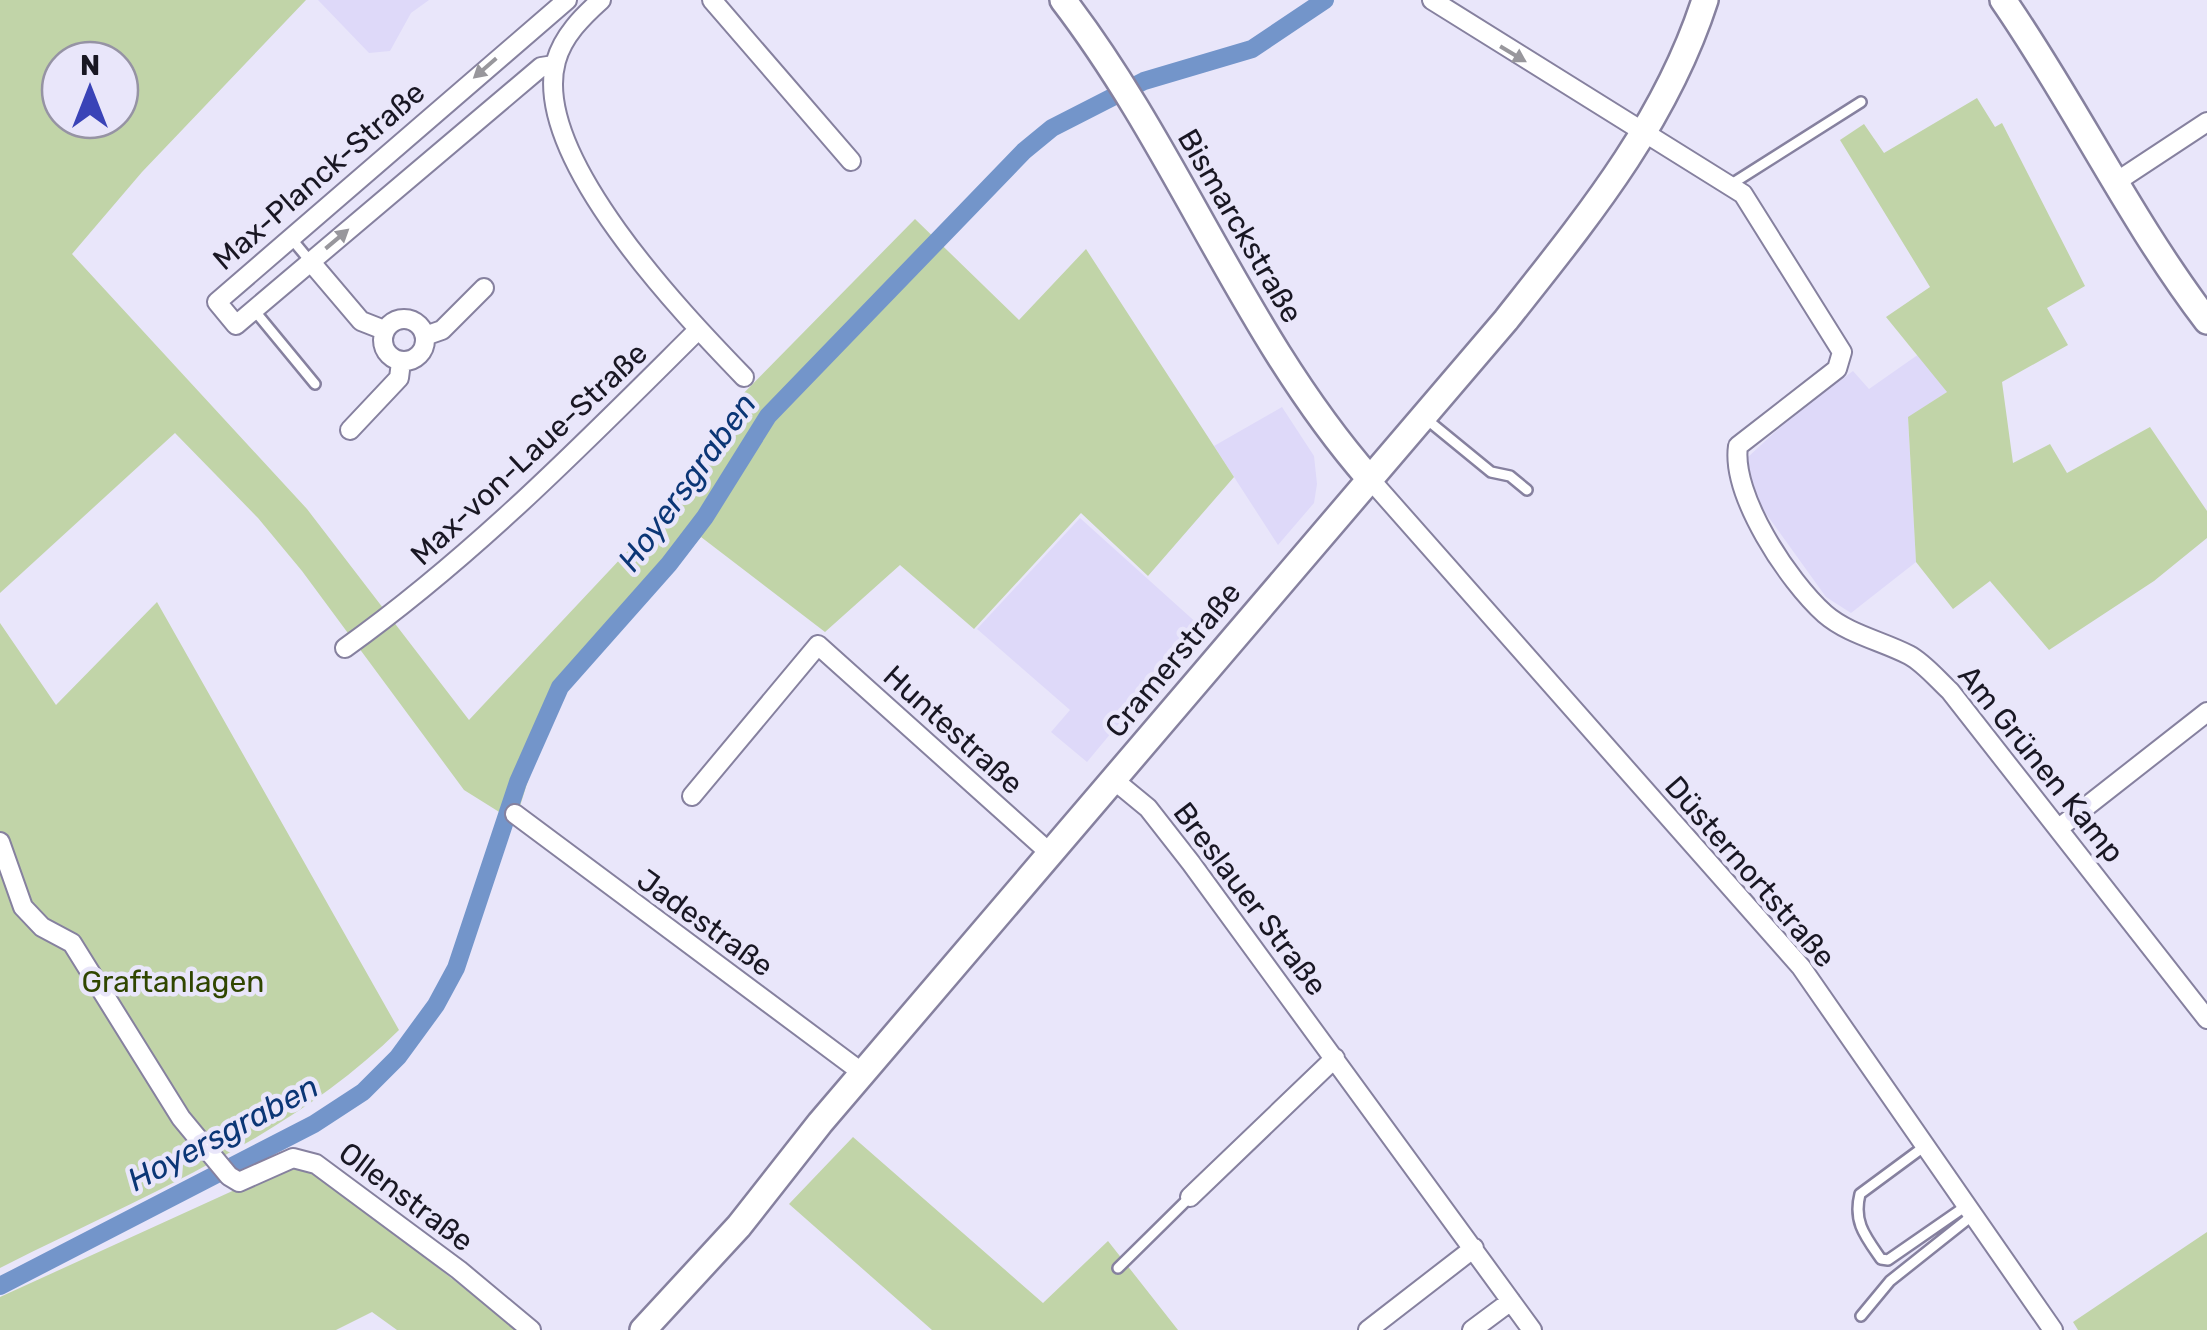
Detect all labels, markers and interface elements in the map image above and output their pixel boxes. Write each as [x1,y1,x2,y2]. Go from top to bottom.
north arrow [40,40,140,140]
one-way arrow [1499,45,1527,62]
text: N [80,49,100,82]
one-way arrow [472,57,497,79]
street label: Max-Planck-Straße [206,74,432,278]
street label: Bismarckstraße [1170,123,1310,329]
one-way arrow [324,229,349,250]
street label: Max-von-Laue-Straße [403,335,655,573]
water label: Hoyersgraben [610,386,764,578]
street label: Cramerstraße [1098,575,1248,745]
street label: Huntestraße [876,658,1030,802]
street label: Am Grünen Kamp [1950,658,2132,870]
street label: Düsternortstraße [1657,769,1843,975]
street label: Breslauer Straße [1166,795,1334,1003]
street label: Jadestraße [630,862,780,984]
park label: Graftanlagen [82,964,264,1000]
water label: Hoyersgraben [121,1067,325,1199]
street label: Ollenstraße [332,1135,480,1259]

